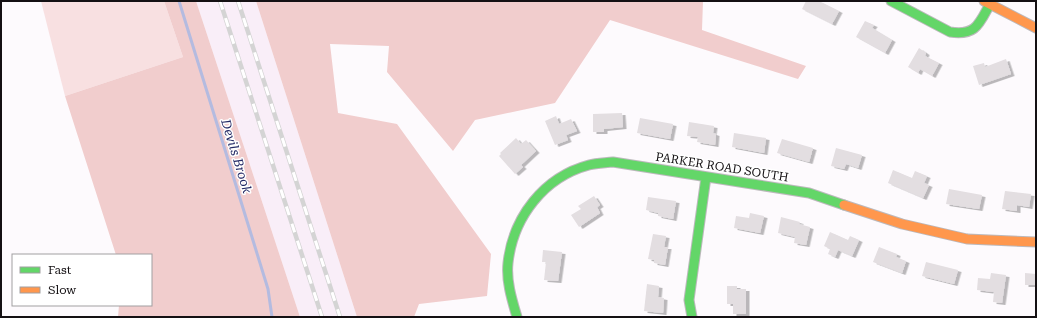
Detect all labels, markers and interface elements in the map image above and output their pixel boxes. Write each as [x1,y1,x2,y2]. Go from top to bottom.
water label: Devils Brook [218,116,255,196]
street label: PARKER ROAD SOUTH [654,150,790,184]
legend [12,254,152,306]
text: Fast [48,263,72,277]
text: Slow [48,283,76,297]

